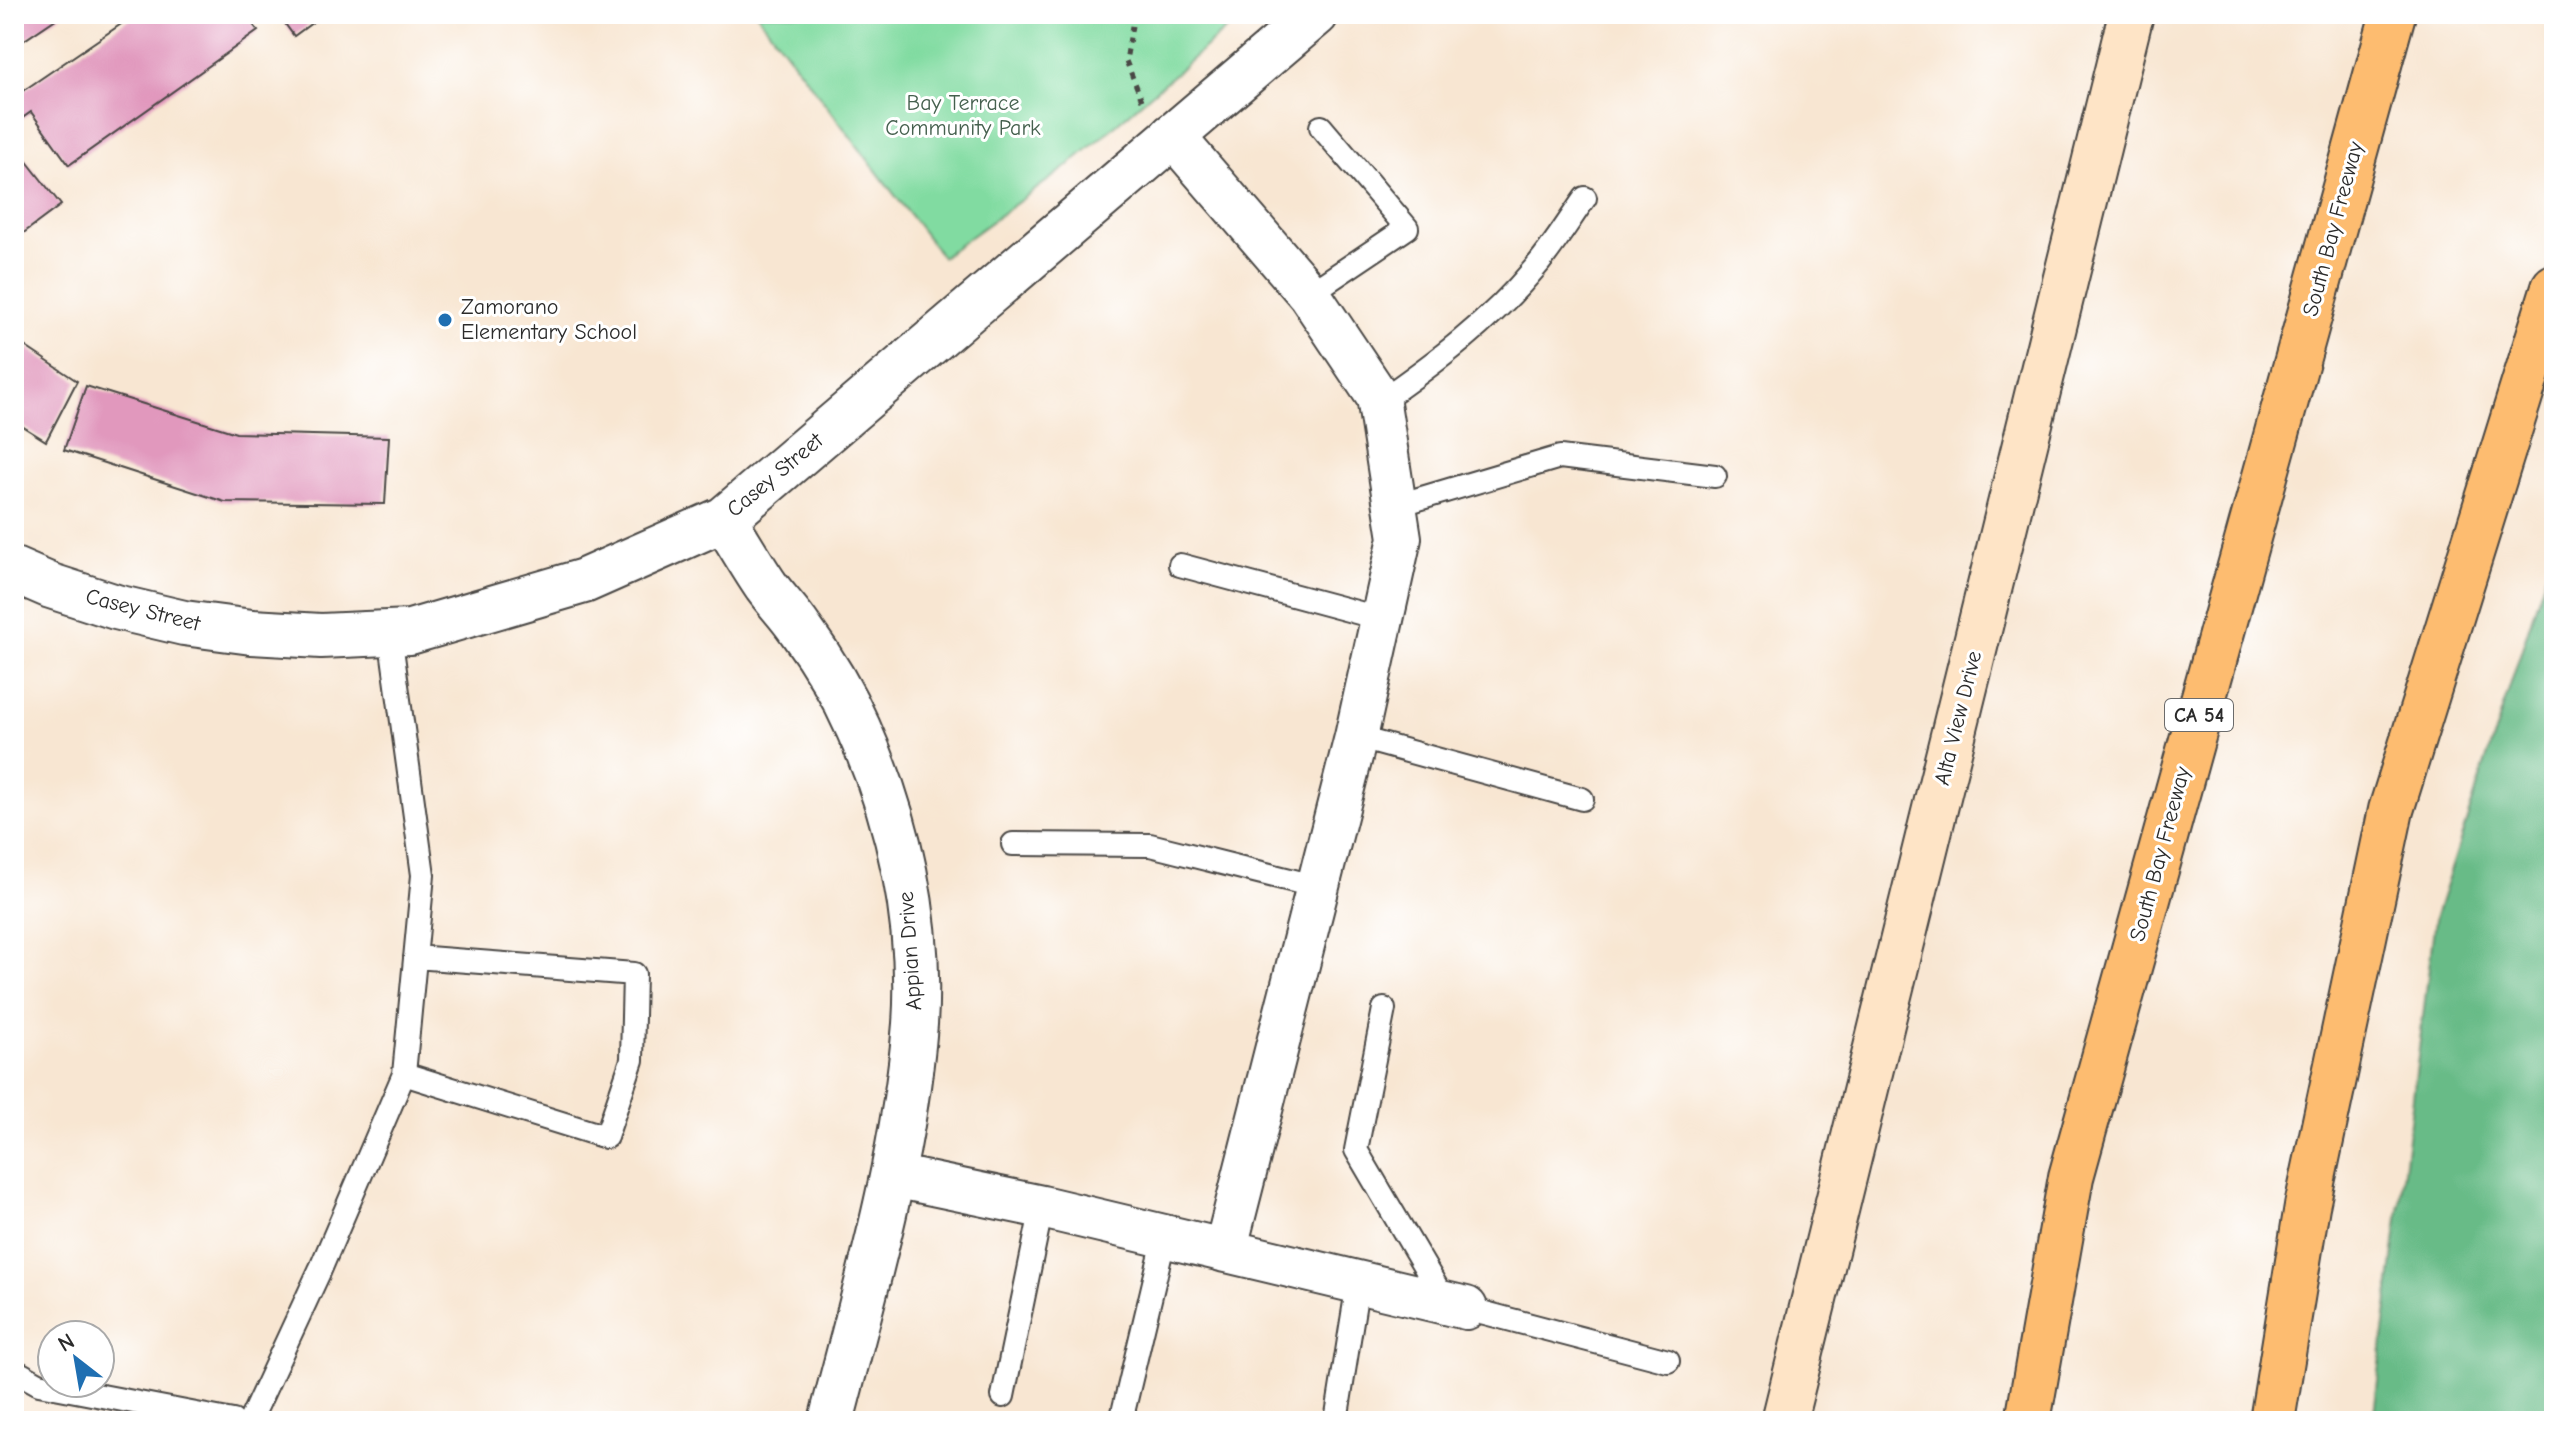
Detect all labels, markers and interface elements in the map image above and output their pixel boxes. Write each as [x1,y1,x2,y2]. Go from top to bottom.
park label: Bay Terrace Community Park [885,90,1041,141]
street label: South Bay Freeway [2297,139,2369,319]
place label: Zamorano Elementary School [461,294,637,345]
marker: Zamorano Elementary School [436,311,454,329]
street label: Casey Street [722,427,829,523]
street label: Casey Street [83,583,204,637]
street label: Alta View Drive [1929,648,1987,788]
road number: CA 54 [2165,699,2233,731]
street label: South Bay Freeway [2124,764,2196,944]
street label: Appian Drive [893,891,927,1011]
north arrow [36,1319,116,1399]
text: N [53,1328,79,1358]

